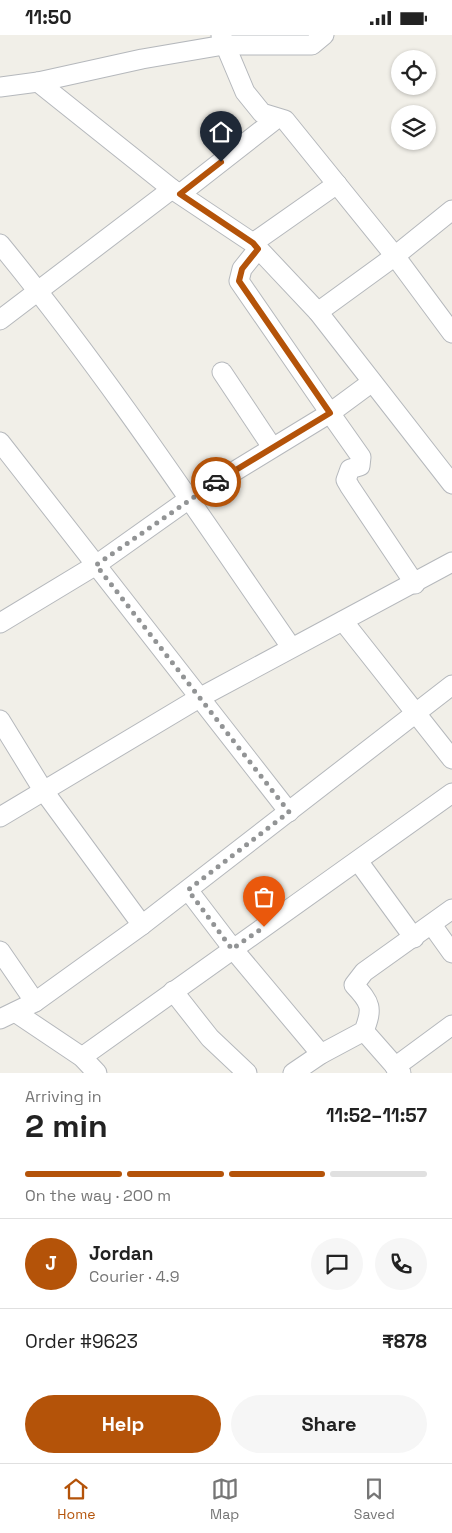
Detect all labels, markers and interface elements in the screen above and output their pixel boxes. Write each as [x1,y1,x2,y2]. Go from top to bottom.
text: 11:50 [25,5,72,30]
map controls [391,50,436,150]
button: locate [391,50,436,95]
button: layers [391,105,436,150]
pin [200,111,242,162]
icon: home [207,118,235,146]
courier [191,457,241,507]
icon: car [202,468,230,496]
pin [243,876,285,927]
icon: bag [250,883,278,911]
text: Arriving in [25,1086,102,1107]
text: 11:52–11:57 [326,1103,427,1128]
text: 2 min [25,1106,108,1146]
text: On the way · 200 m [25,1185,171,1206]
button: chat [311,1238,363,1290]
button: phone [375,1238,427,1290]
text: Jordan [89,1241,154,1266]
text: J [45,1251,57,1276]
text: Courier · 4.9 [89,1266,179,1287]
text: Order #9623 [25,1329,138,1354]
text: ₹878 [382,1329,427,1354]
button: Help [25,1395,221,1453]
button: Share [231,1395,427,1453]
tab: Home [57,1475,95,1523]
tab: Map [210,1475,239,1523]
tab: Saved [354,1475,395,1523]

